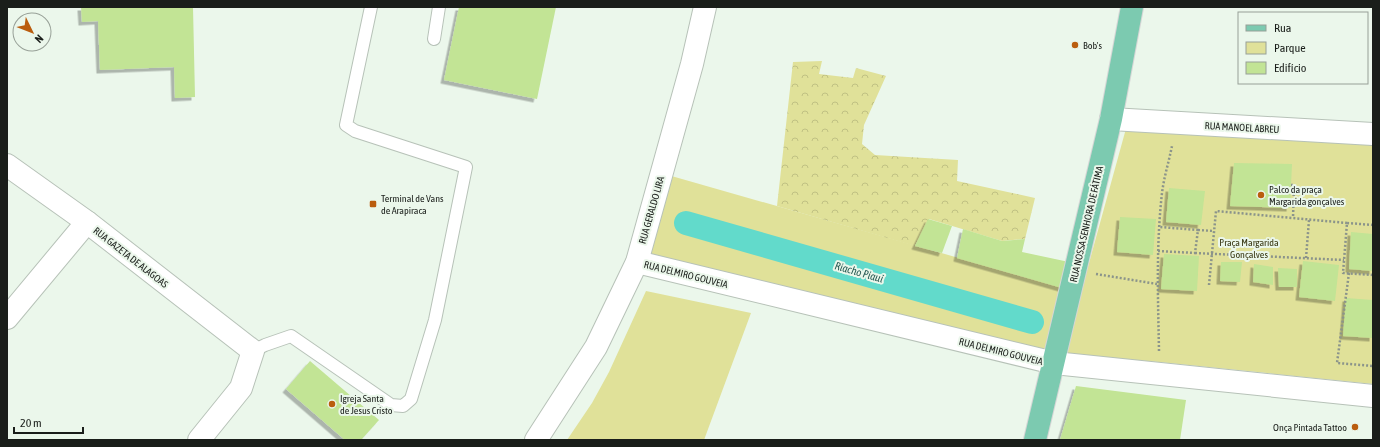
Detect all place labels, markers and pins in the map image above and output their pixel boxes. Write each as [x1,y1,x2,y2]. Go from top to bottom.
marker: Bob's [1070,40,1080,50]
place label: Bob's [1083,40,1102,51]
place label: Palco da praça Margarida gonçalves [1269,184,1345,207]
marker: Palco da praça Margarida gonçalves [1256,190,1266,200]
place label: Terminal de Vans de Arapiraca [381,193,444,216]
marker: Terminal de Vans de Arapiraca [368,199,378,209]
place label: Igreja Santa de Jesus Cristo [340,393,393,416]
marker: Igreja Santa de Jesus Cristo [327,399,337,409]
place label: Onça Pintada Tattoo [1273,422,1347,433]
marker: Onça Pintada Tattoo [1350,422,1360,432]

